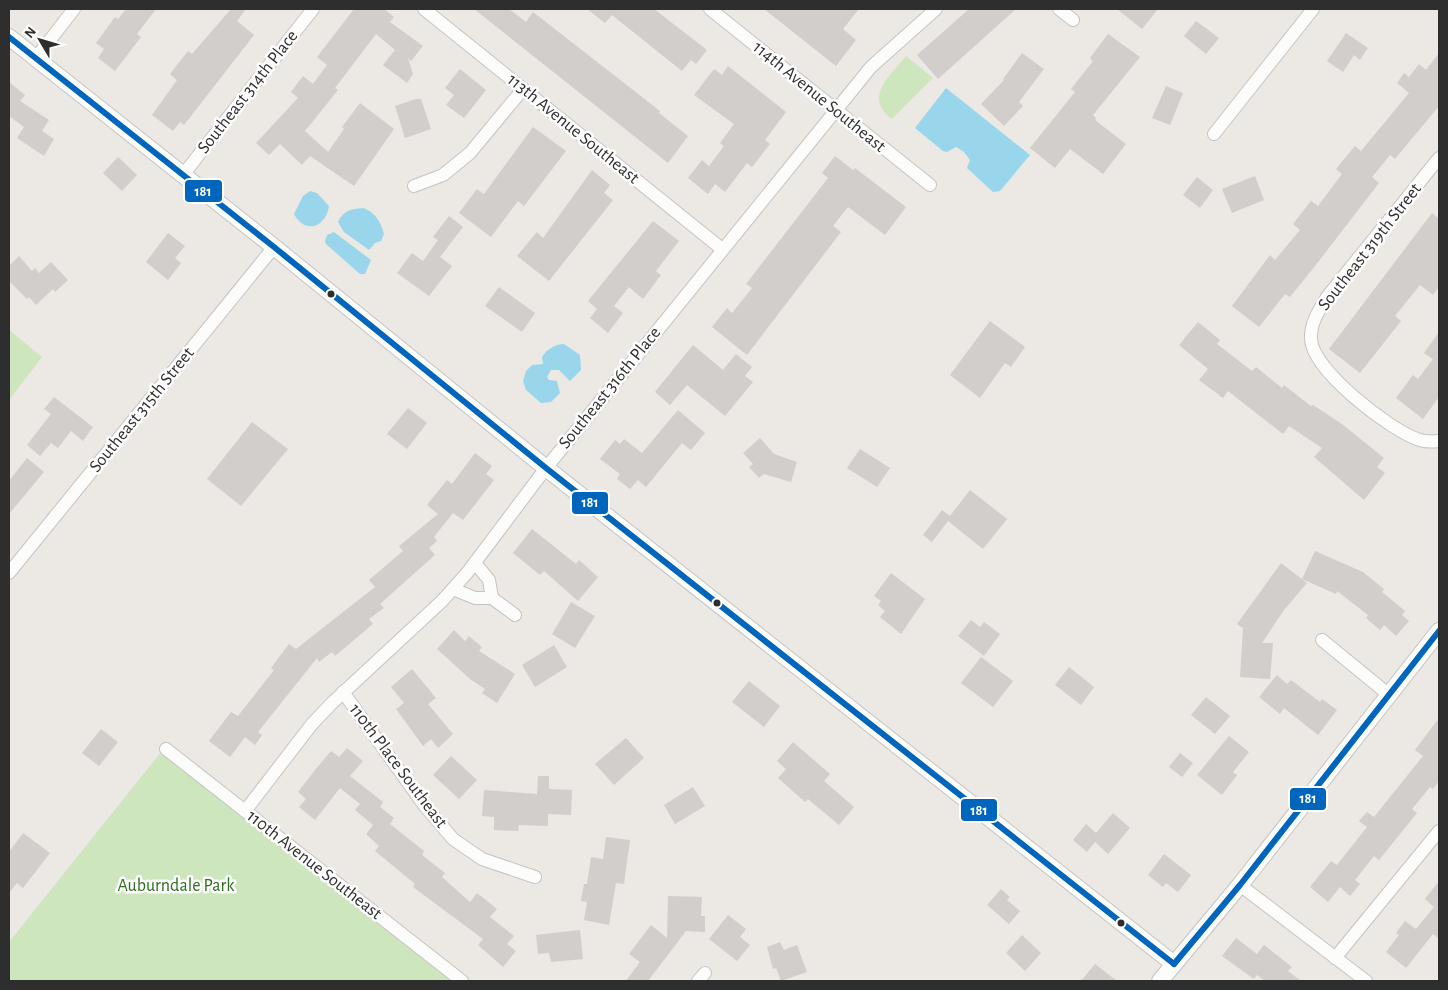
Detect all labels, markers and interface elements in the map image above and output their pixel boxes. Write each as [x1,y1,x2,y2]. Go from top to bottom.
north arrow [15,15,65,65]
text: N [22,24,39,41]
street label: Southeast 314th Place [194,27,302,157]
street label: 114th Avenue Southeast [749,38,889,156]
street label: 113th Avenue Southeast [504,71,642,188]
line badge: 181 [184,179,223,203]
street label: Southeast 319th Street [1315,180,1425,314]
text: 181 [195,185,211,199]
unlabelled marker [326,289,336,299]
street label: Southeast 316th Place [556,324,664,452]
street label: Southeast 315th Street [86,344,198,476]
line badge: 181 [571,491,609,515]
text: 181 [582,496,598,510]
unlabelled marker [712,598,722,608]
street label: 110th Place Southeast [346,700,451,832]
line badge: 181 [1289,787,1327,811]
text: 181 [1300,792,1316,806]
line badge: 181 [960,798,998,822]
text: 181 [971,804,987,818]
street label: 110th Avenue Southeast [243,807,385,923]
park label: Auburndale Park [118,877,235,895]
unlabelled marker [1116,918,1126,928]

